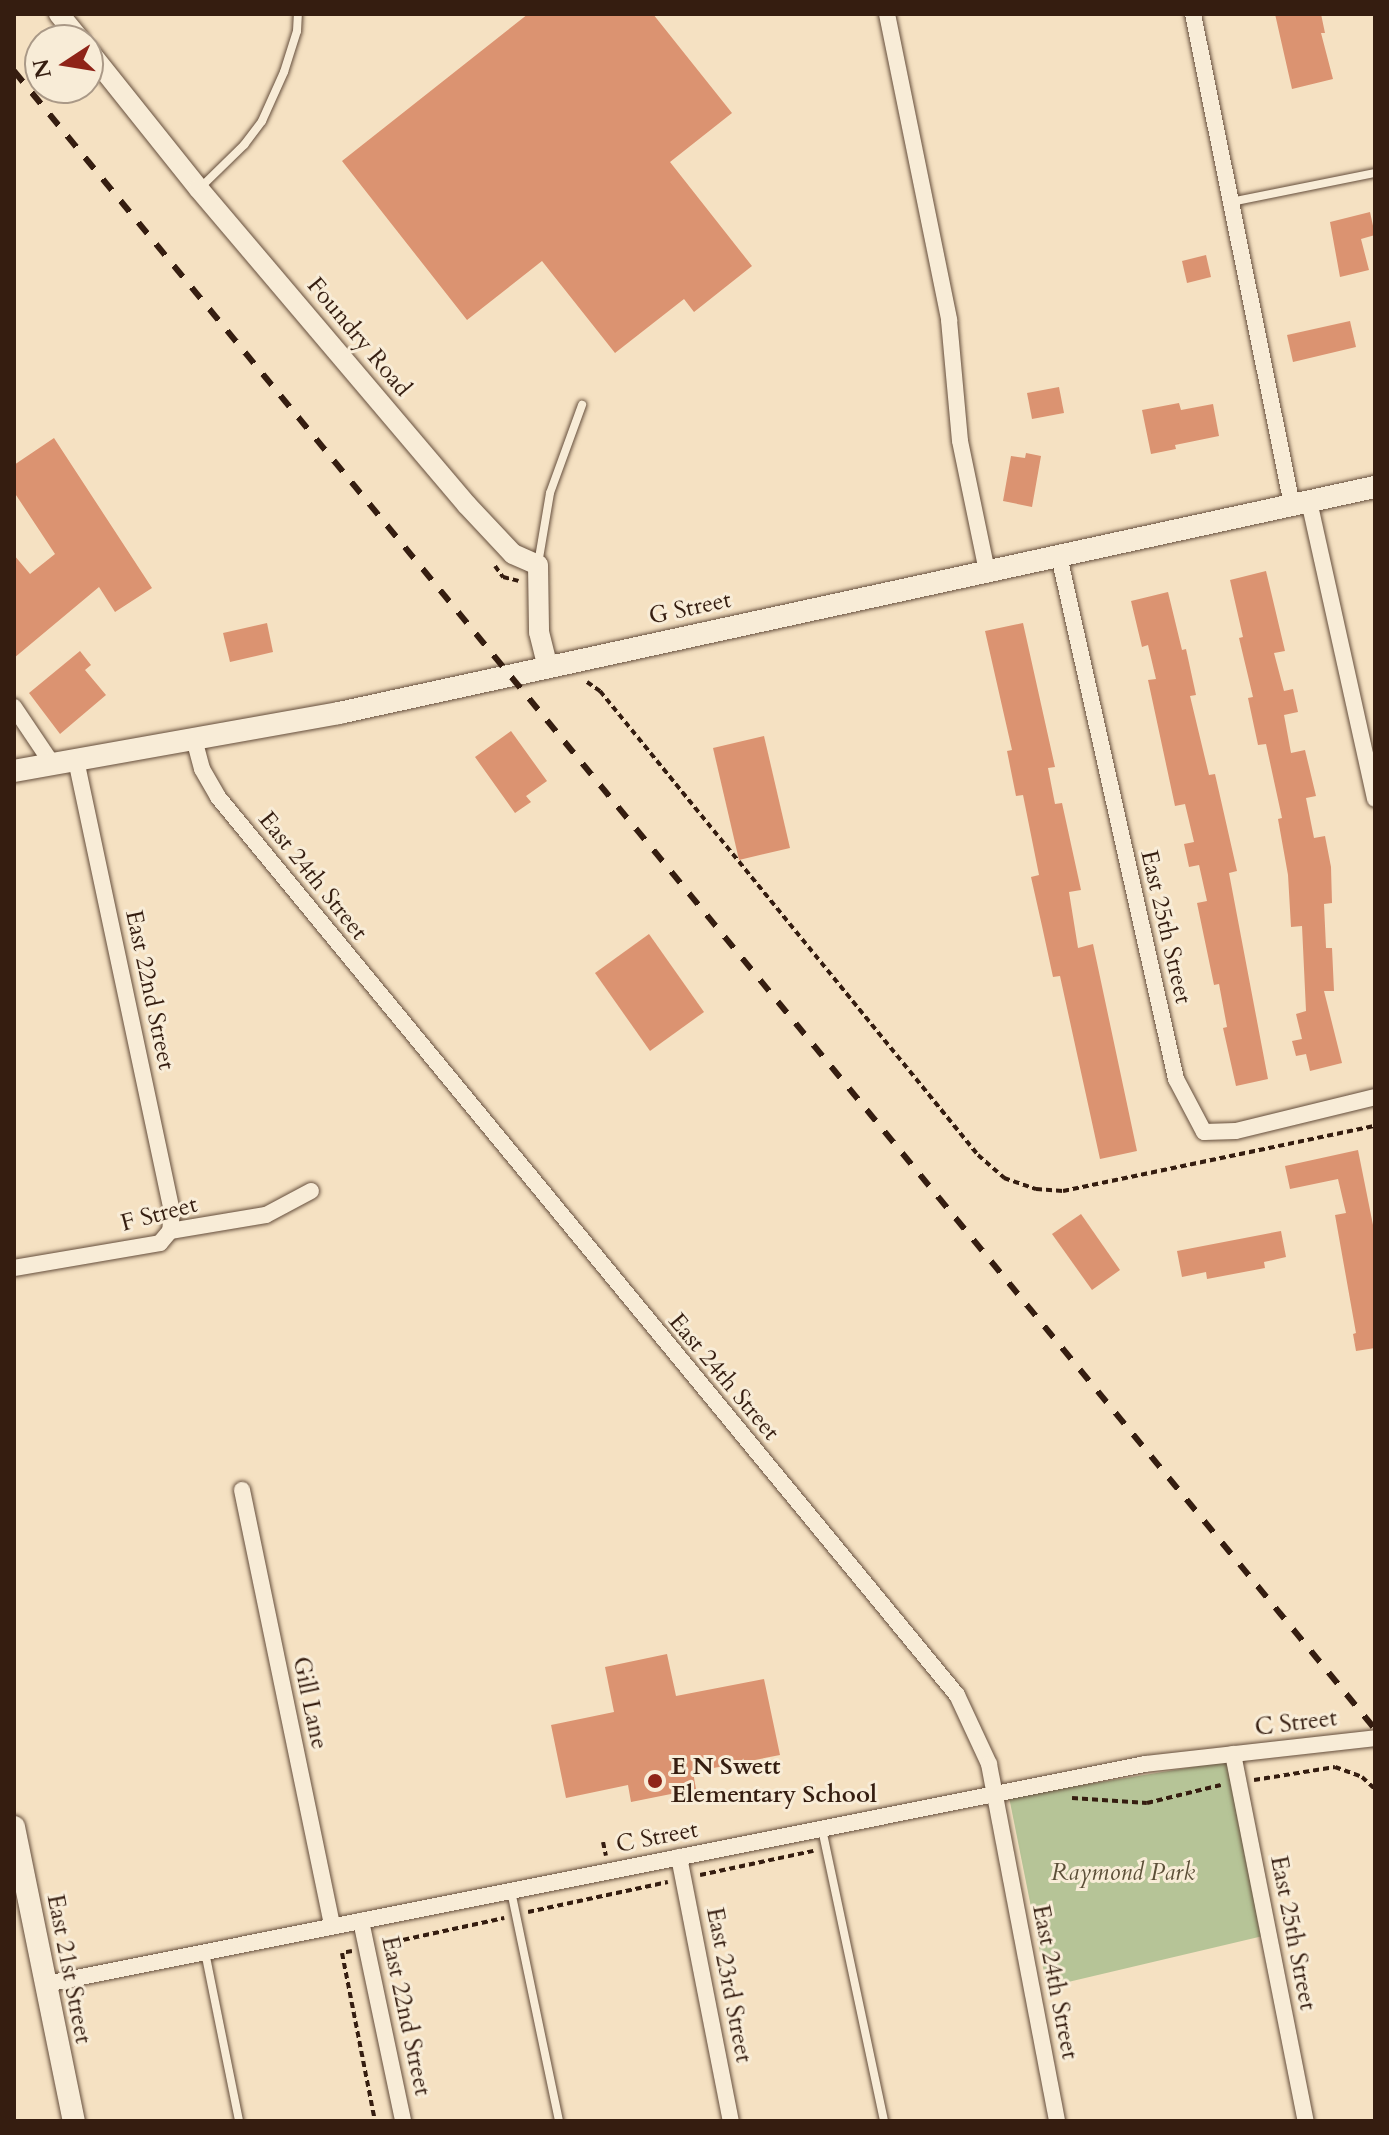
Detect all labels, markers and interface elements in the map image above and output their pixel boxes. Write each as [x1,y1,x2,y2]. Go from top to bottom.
north arrow [24,24,104,104]
text: N [26,56,59,81]
street label: Foundry Road [301,271,417,403]
street label: G Street [646,585,734,631]
street label: East 24th Street [252,806,374,946]
street label: East 25th Street [1134,847,1198,1007]
street label: East 22nd Street [119,908,181,1072]
street label: F Street [118,1190,200,1238]
street label: East 24th Street [663,1308,785,1446]
street label: Gill Lane [286,1654,334,1752]
street label: C Street [1253,1704,1339,1742]
place label: E N Swett Elementary School [671,1753,877,1809]
marker: E N Swett Elementary School [646,1772,664,1790]
street label: C Street [614,1815,700,1859]
street label: East 25th Street [1264,1853,1322,2013]
park label: Raymond Park [1051,1859,1195,1887]
street label: East 21st Street [40,1892,98,2046]
street label: East 24th Street [1026,1902,1084,2062]
street label: East 23rd Street [700,1905,758,2065]
street label: East 22nd Street [375,1934,437,2098]

